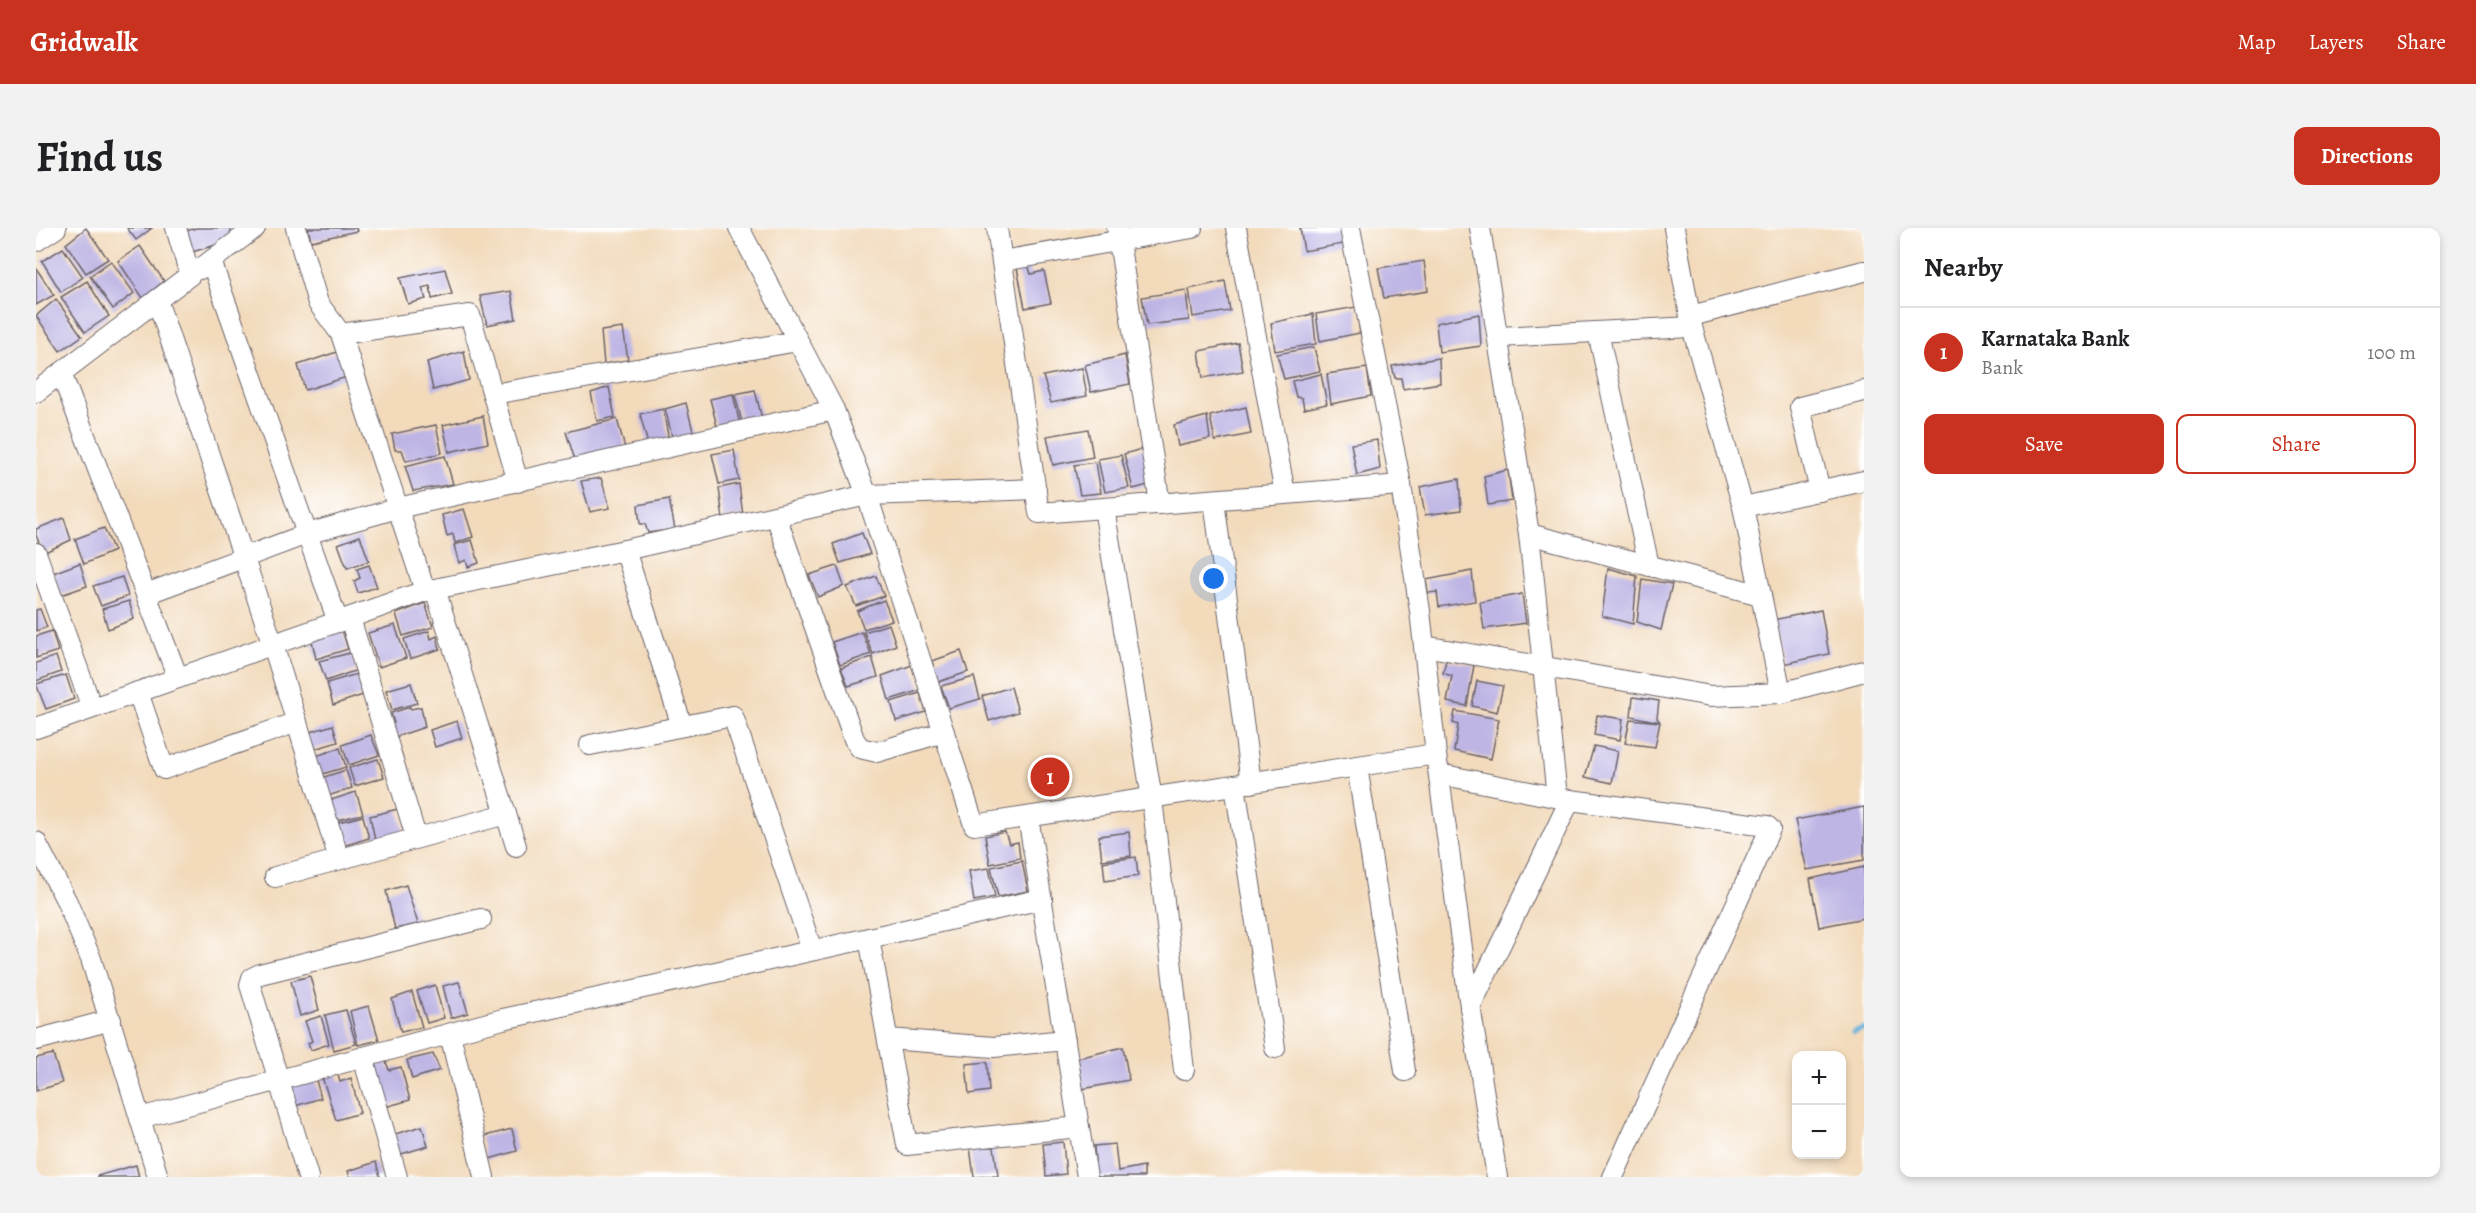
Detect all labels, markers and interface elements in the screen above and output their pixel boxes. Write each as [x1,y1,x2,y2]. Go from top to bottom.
text: Gridwalk [30,23,138,61]
text: Map [2237,28,2276,56]
text: Layers [2309,28,2364,56]
text: Share [2397,28,2446,56]
button: Directions [2294,127,2440,185]
text: Find us [36,128,163,185]
text: Nearby [1924,250,2003,285]
text: Karnataka Bank [1981,324,2129,354]
text: 1 [1940,339,1947,366]
text: 100 m [2367,339,2416,366]
text: Bank [1981,354,2023,381]
button: Save [1924,414,2164,474]
button: Share [2176,414,2416,474]
your location [1199,564,1228,593]
pin: 1 [1030,754,1070,800]
map controls [1792,1051,1846,1159]
button: + [1792,1051,1846,1105]
button: − [1792,1105,1846,1159]

